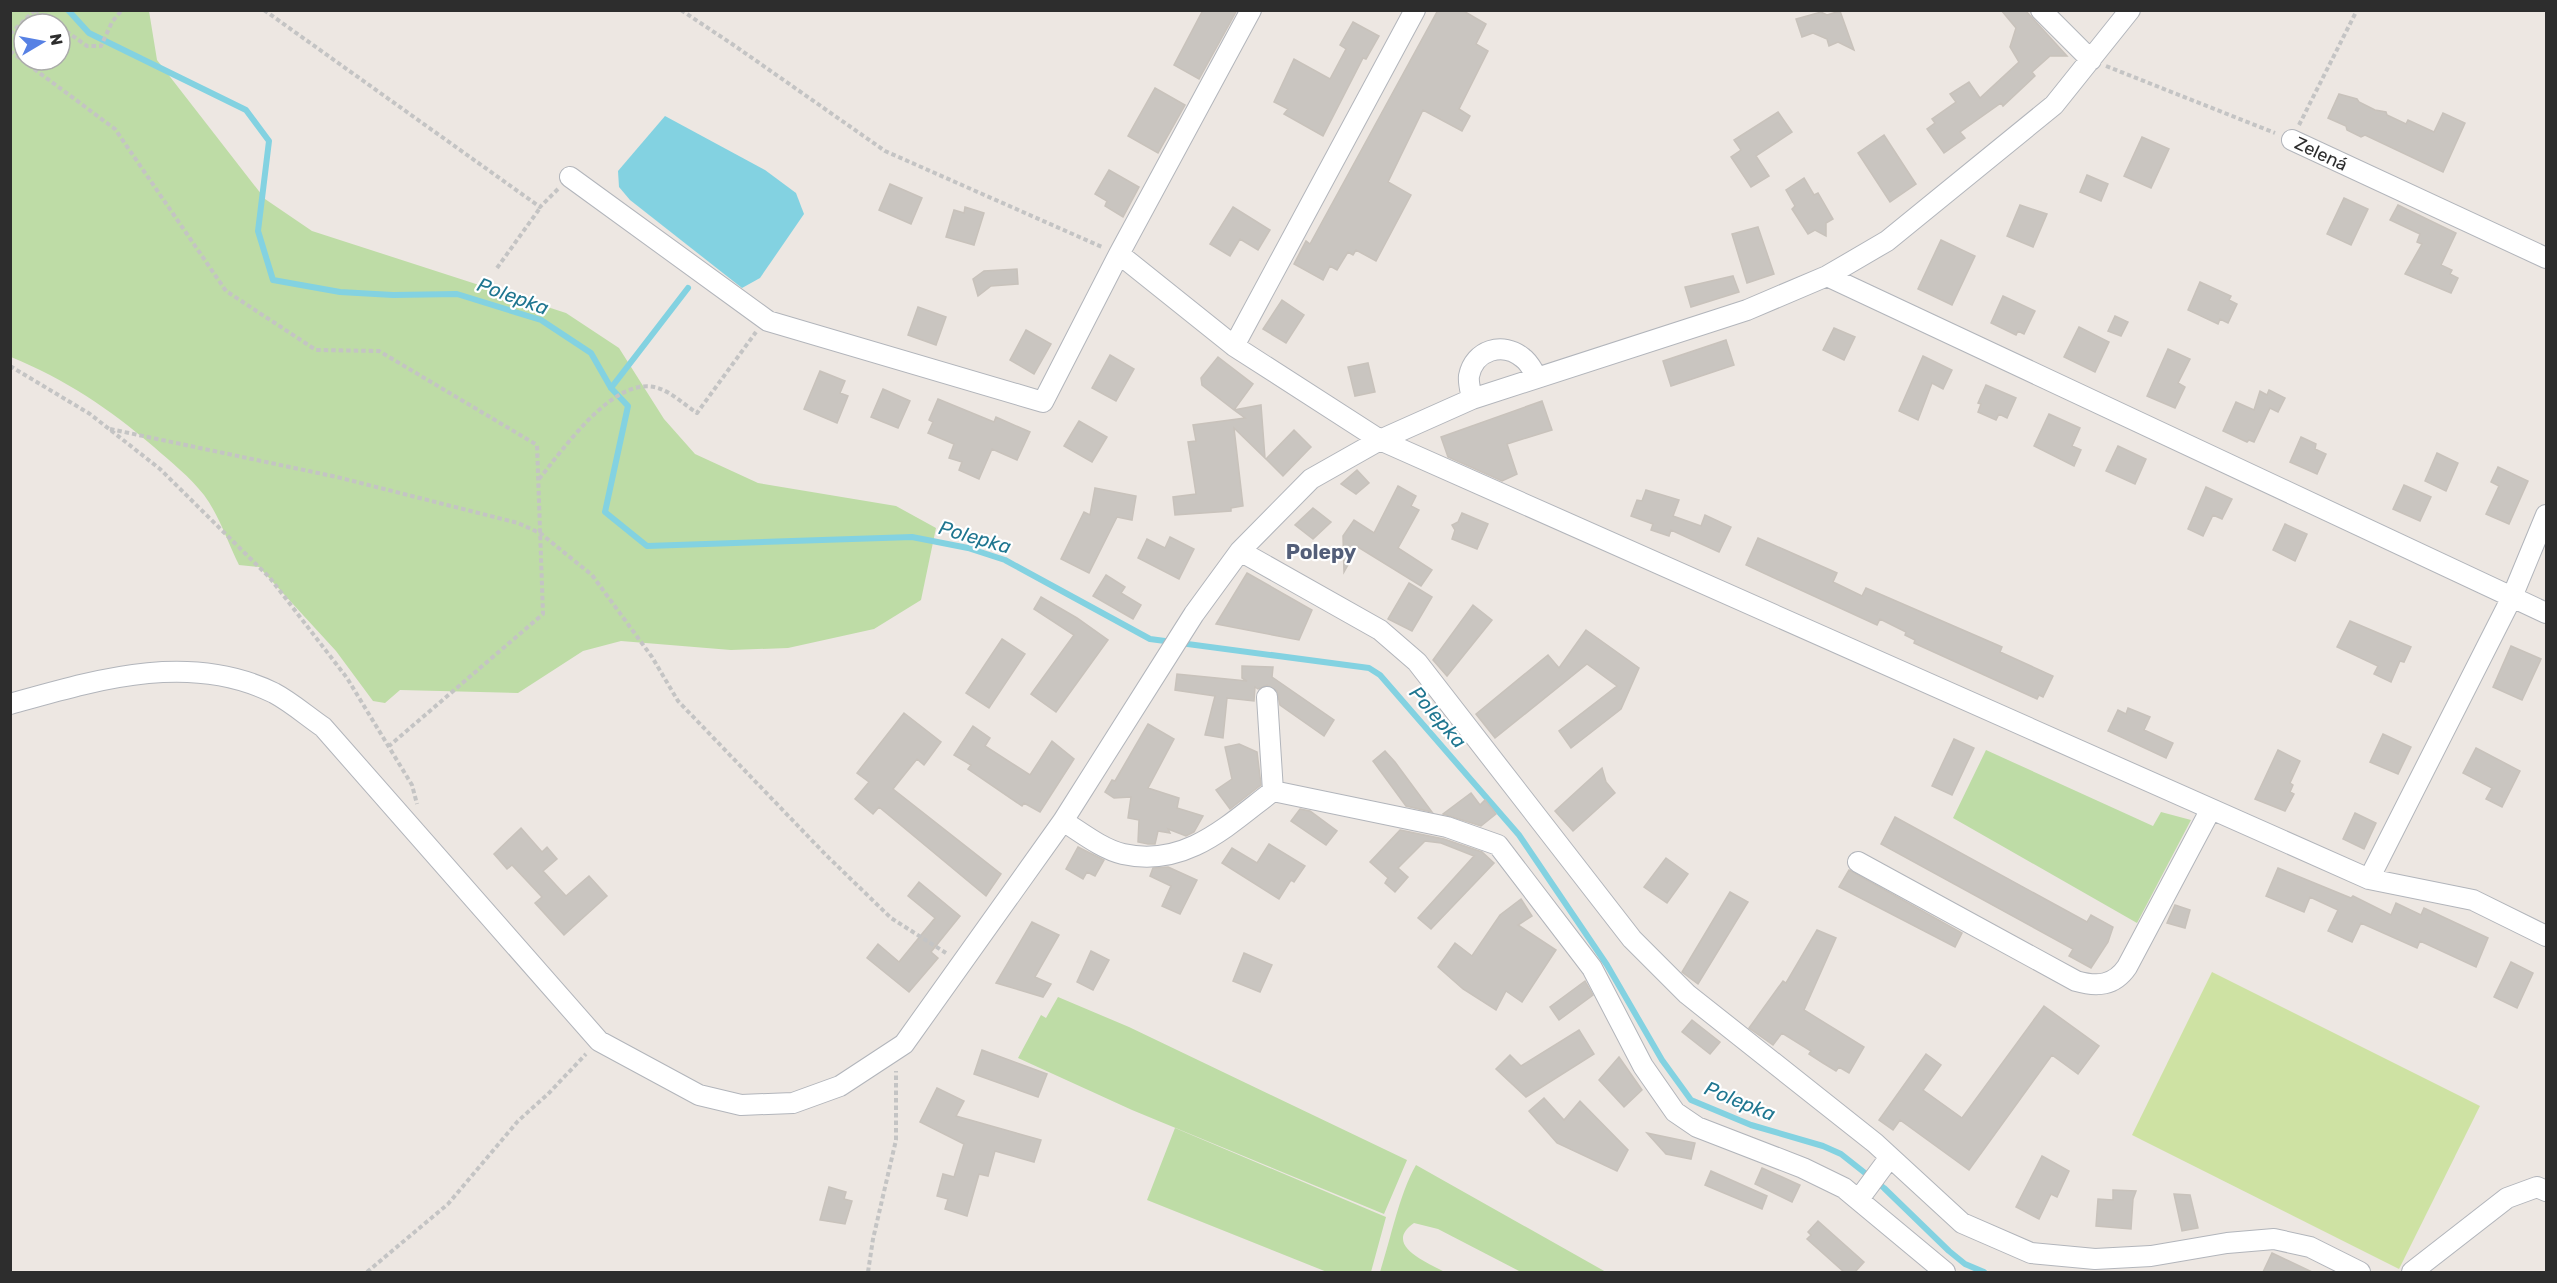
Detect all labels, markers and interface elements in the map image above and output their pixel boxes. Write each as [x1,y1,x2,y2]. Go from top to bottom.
north arrow [12,12,72,72]
text: N [46,32,67,47]
street label: Zelená [2291,132,2351,176]
water label: Polepka [474,272,552,320]
water label: Polepka [936,515,1014,559]
district label: Polepy [1286,539,1357,564]
water label: Polepka [1405,681,1472,753]
water label: Polepka [1701,1076,1779,1126]

